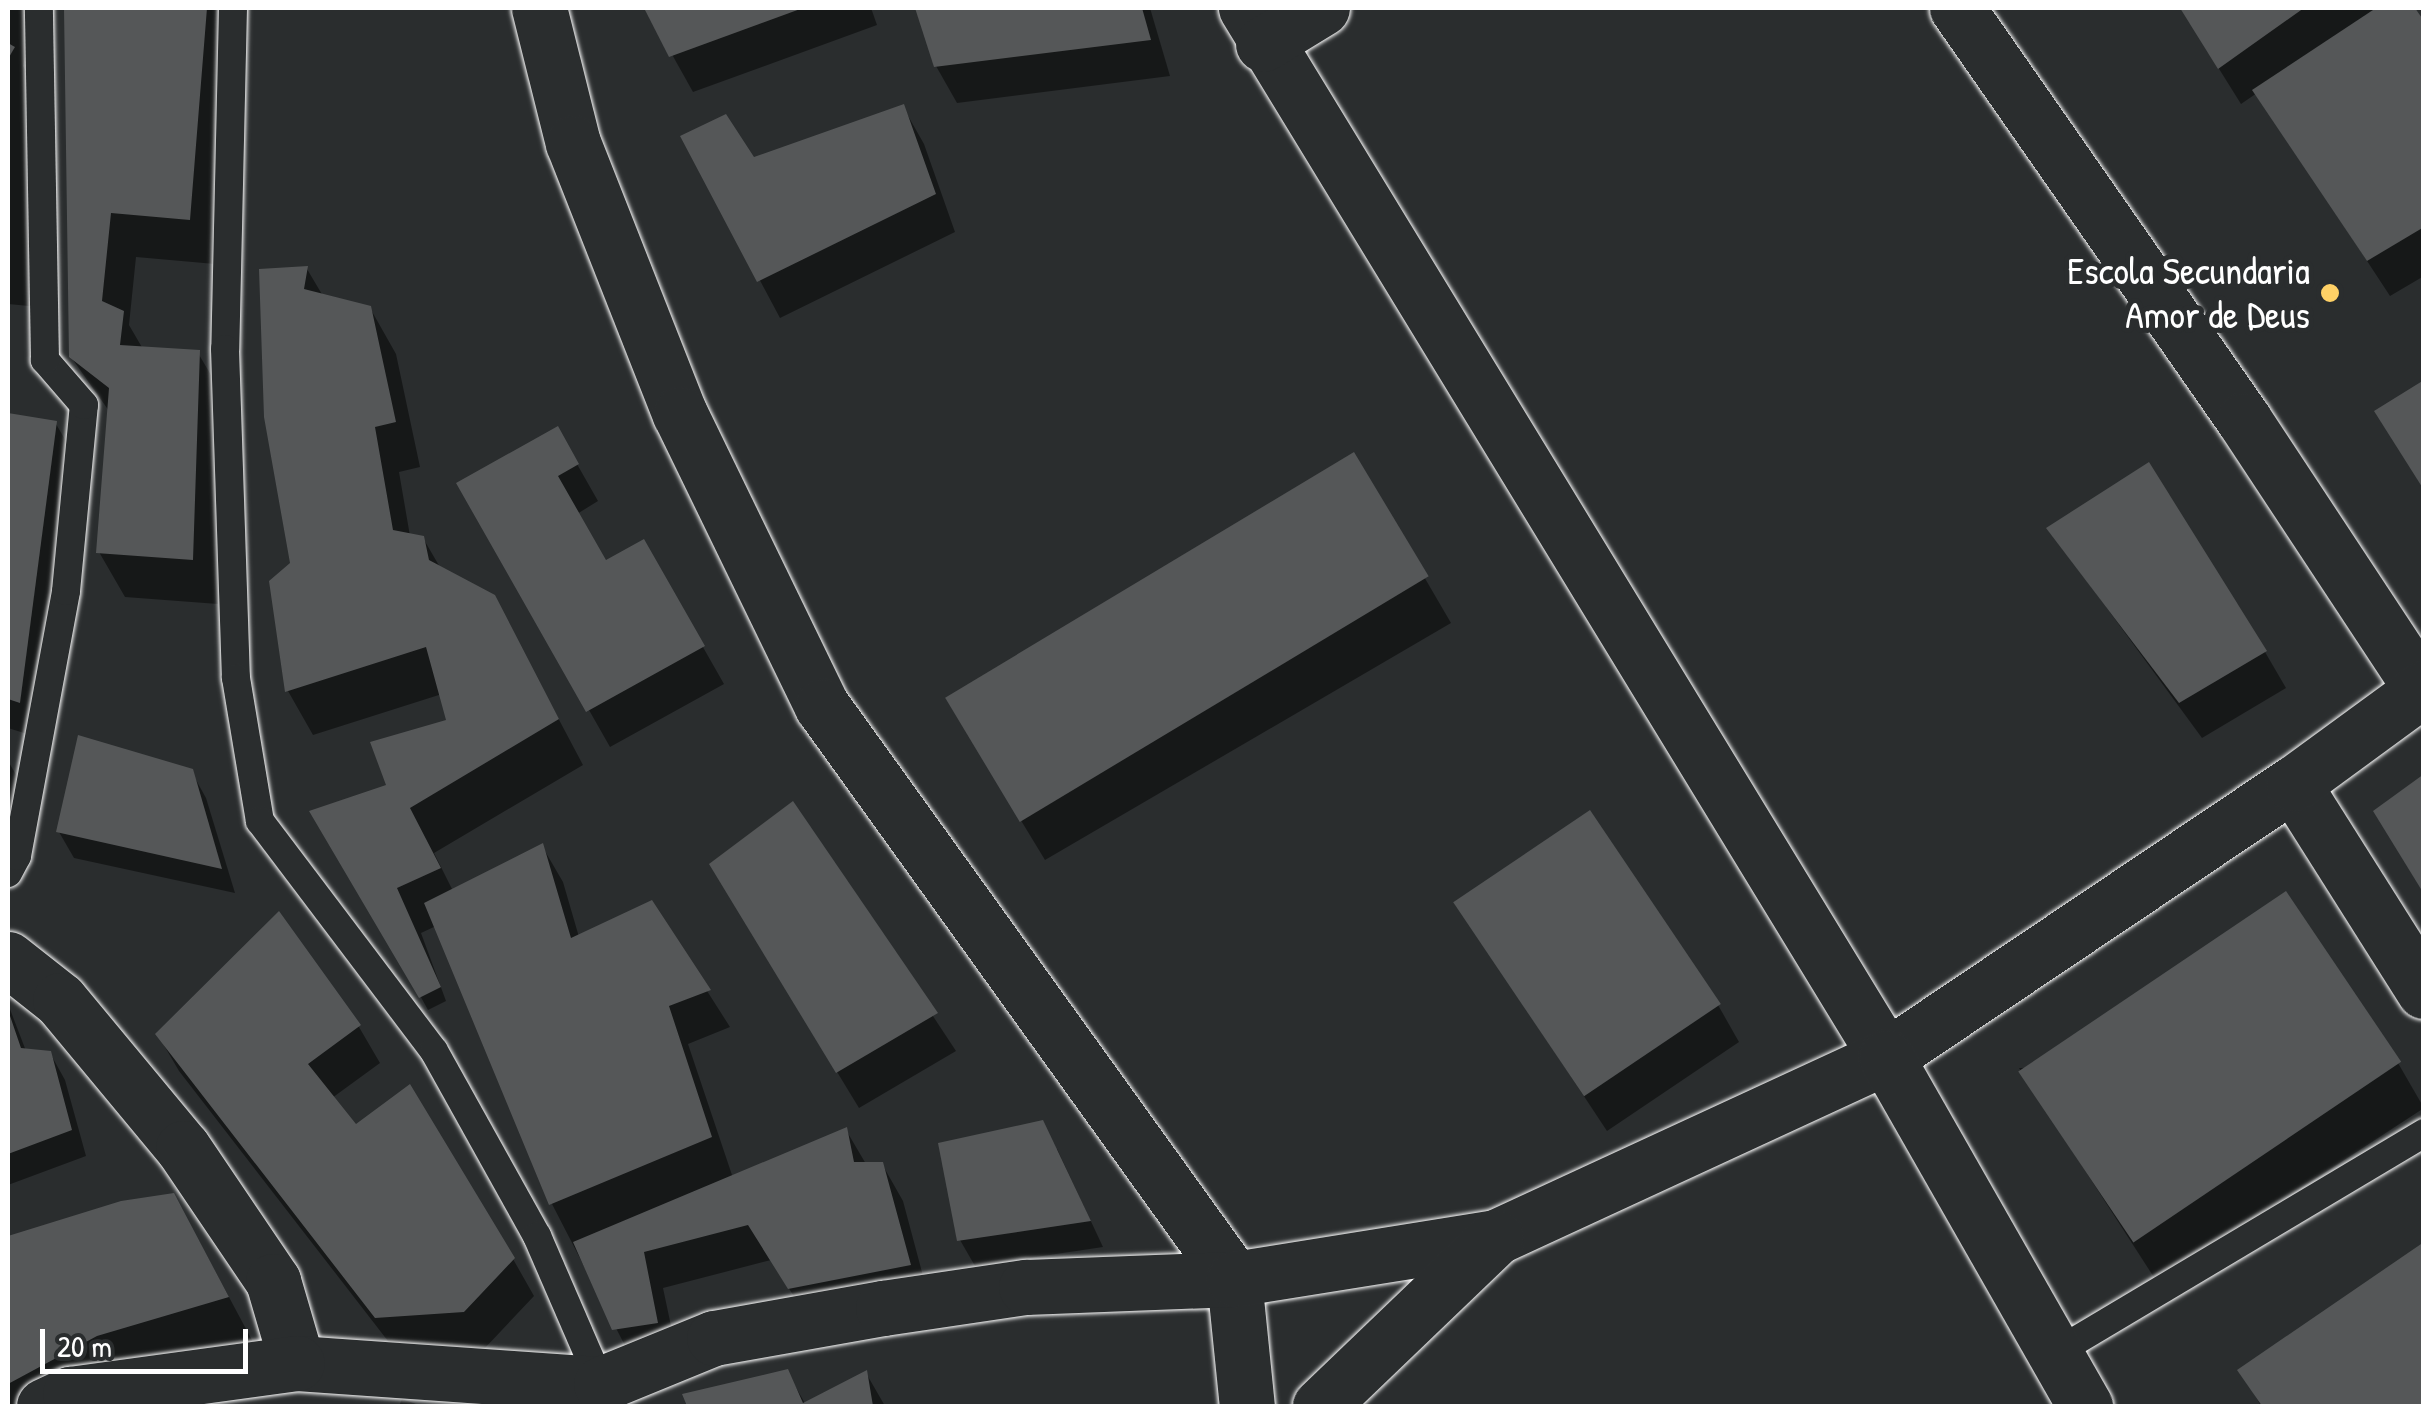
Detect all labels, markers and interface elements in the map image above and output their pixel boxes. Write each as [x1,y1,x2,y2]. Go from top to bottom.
place label: Escola Secundaria Amor de Deus [2067,248,2310,338]
marker: Escola Secundaria Amor de Deus [2319,282,2341,304]
scale bar [45,1309,252,1371]
text: 20 m [57,1326,112,1366]

